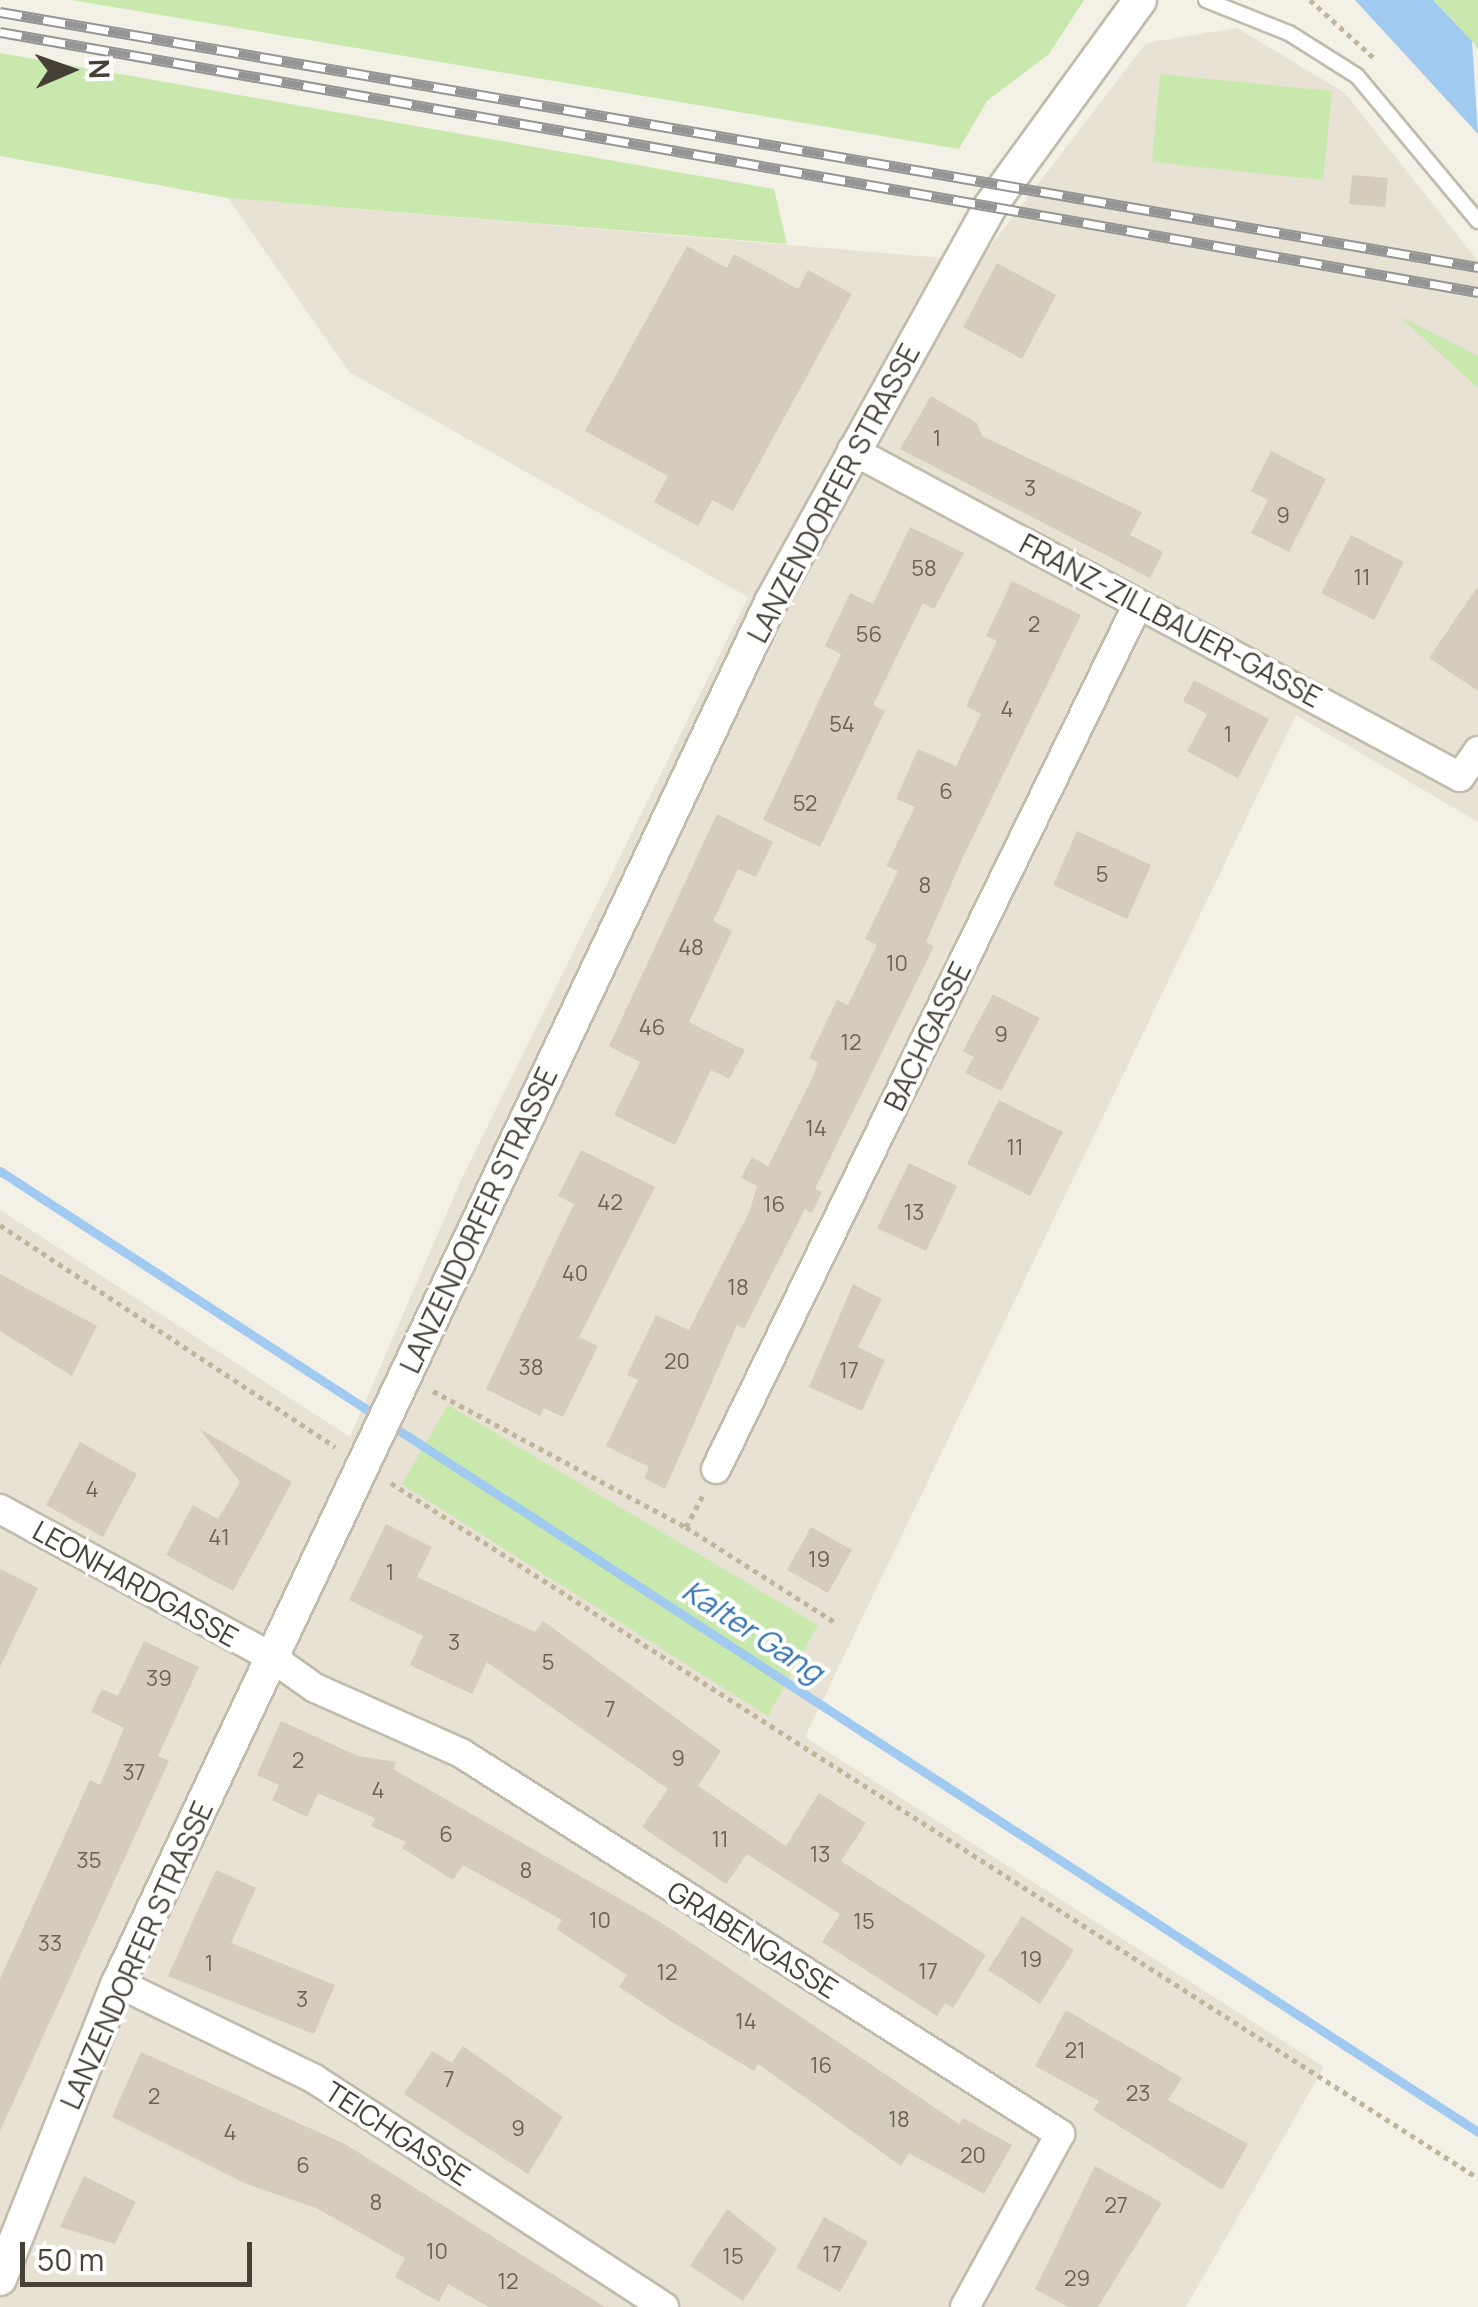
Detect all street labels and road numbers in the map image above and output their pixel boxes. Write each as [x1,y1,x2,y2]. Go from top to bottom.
street label: LANZENDORFER STRASSE [740,338,926,648]
street label: FRANZ-ZILLBAUER-GASSE [1015,526,1327,714]
street label: BACHGASSE [877,956,977,1116]
street label: LANZENDORFER STRASSE [392,1062,564,1378]
street label: LEONHARDGASSE [28,1513,244,1653]
street label: LANZENDORFER STRASSE [53,1796,219,2114]
street label: GRABENGASSE [662,1873,844,2005]
street label: TEICHGASSE [319,2074,477,2192]

